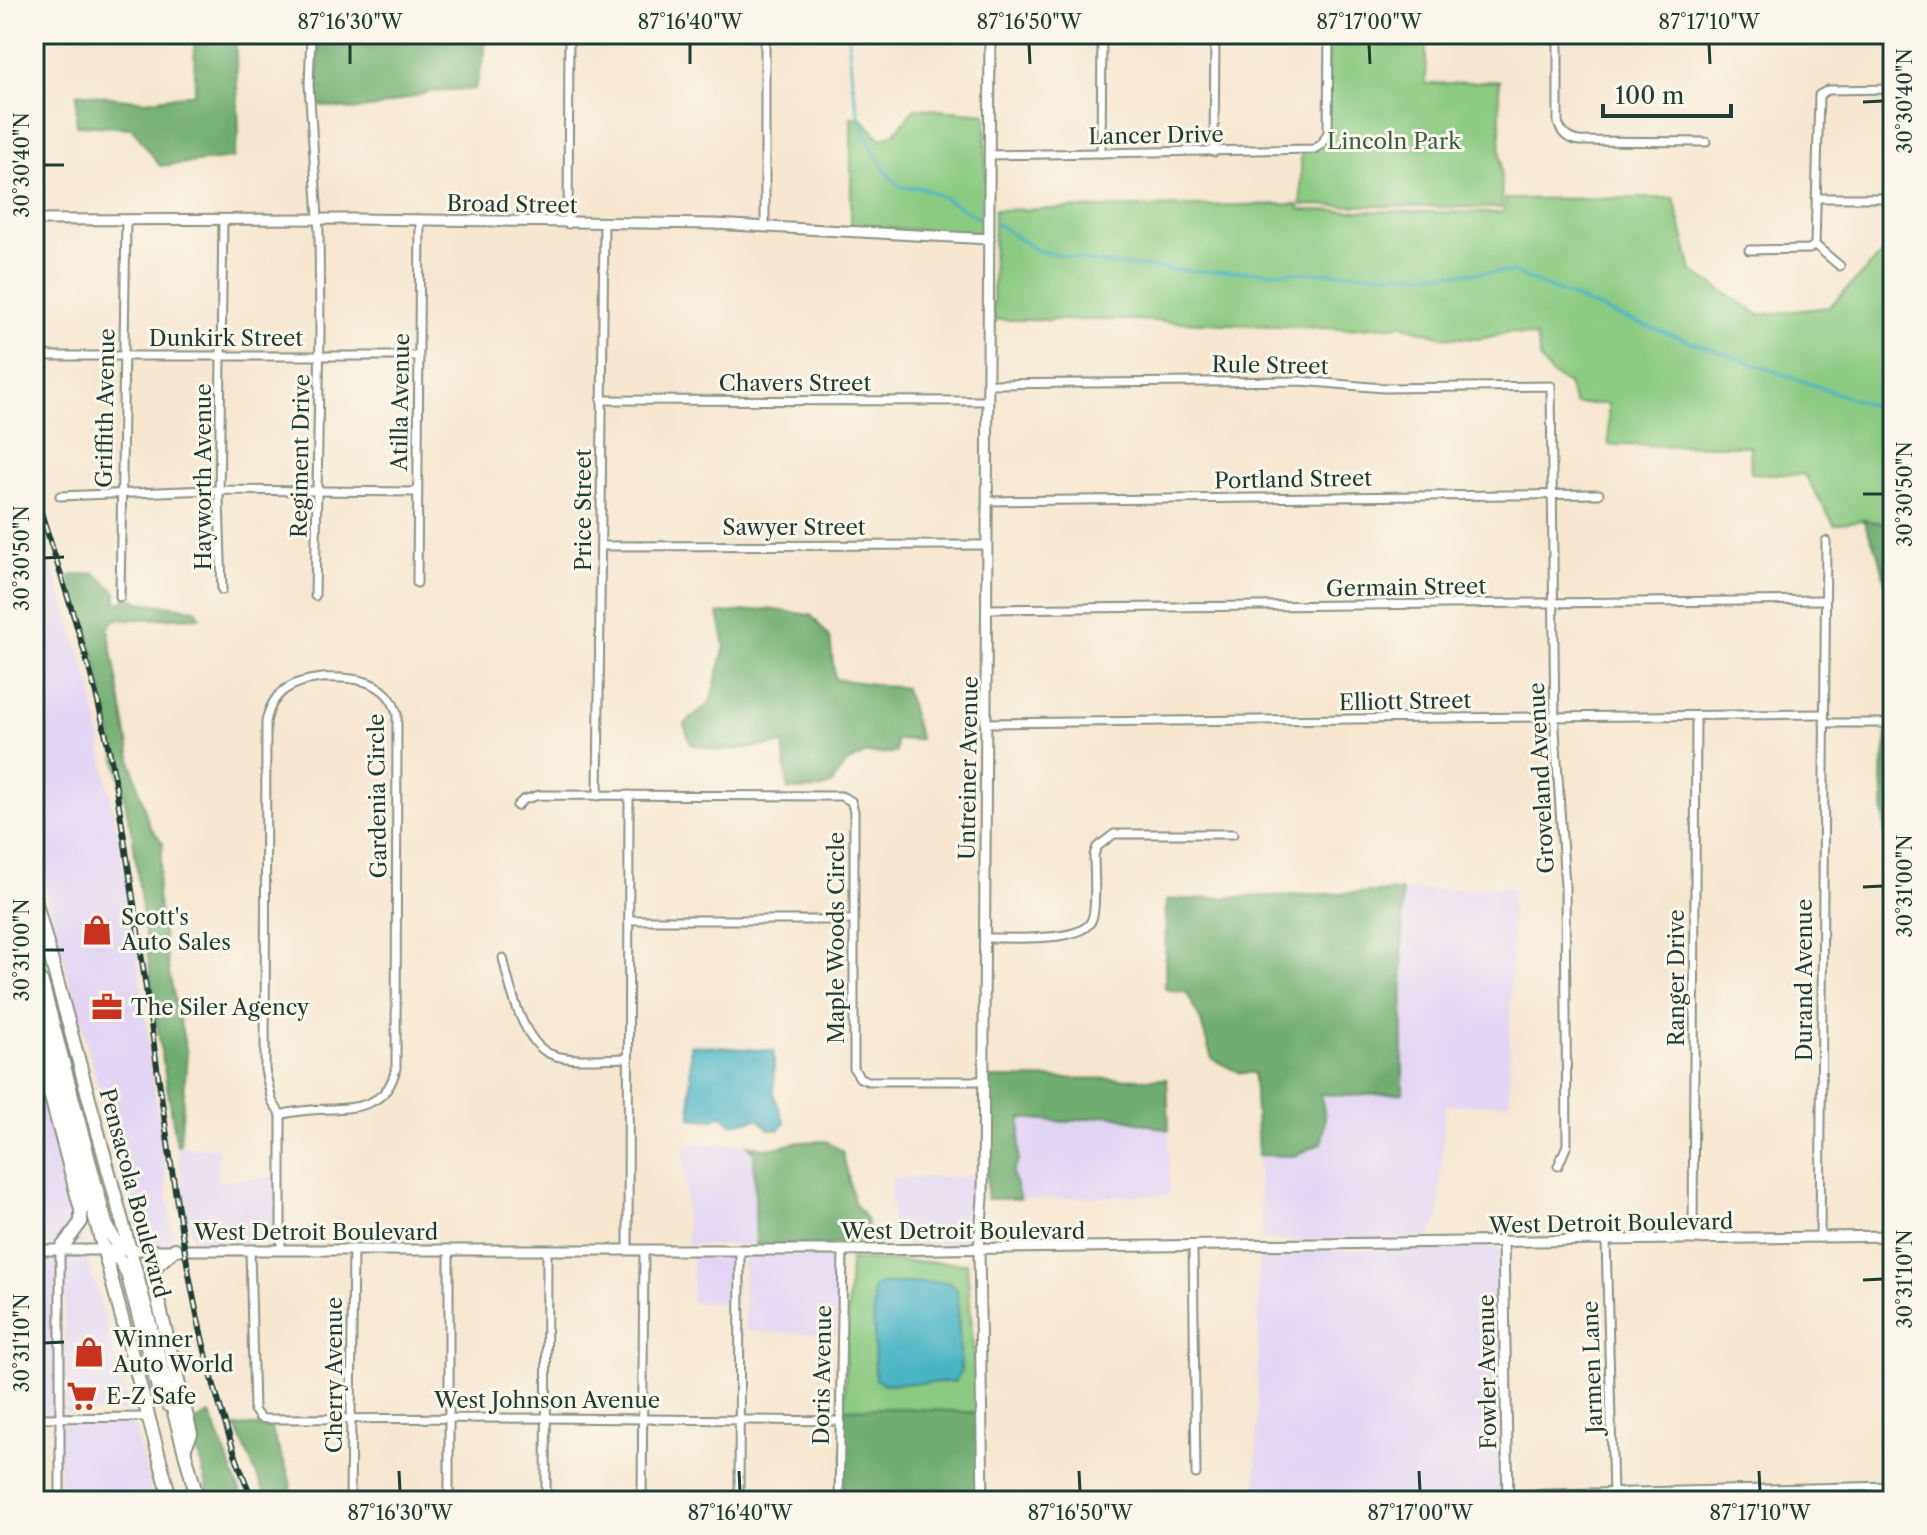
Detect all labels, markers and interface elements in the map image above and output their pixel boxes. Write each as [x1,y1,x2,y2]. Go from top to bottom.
text: 87°16'30"W [297,10,404,34]
text: 87°16'40"W [638,10,744,34]
text: 87°16'50"W [976,10,1083,34]
text: 87°17'00"W [1316,10,1423,34]
text: 87°17'10"W [1658,10,1761,34]
text: 30°30'40"N [1893,48,1917,154]
scale bar [1603,68,1731,118]
text: 100 m [1615,81,1684,110]
text: 30°30'40"N [10,112,34,218]
street label: Lancer Drive [1088,121,1224,150]
park label: Lincoln Park [1327,128,1462,155]
street label: Broad Street [446,190,578,219]
street label: Dunkirk Street [149,325,303,352]
street label: Griffith Avenue [91,328,120,488]
street label: Atilla Avenue [386,333,415,472]
street label: Rule Street [1211,351,1329,380]
street label: Chavers Street [719,370,871,397]
street label: Regiment Drive [286,374,315,538]
street label: Hayworth Avenue [190,383,217,571]
text: 30°30'50"N [1893,441,1917,547]
street label: Price Street [570,448,597,571]
street label: Portland Street [1214,465,1372,494]
text: 30°30'50"N [10,505,34,611]
street label: Sawyer Street [722,514,866,541]
street label: Germain Street [1326,573,1486,602]
street label: Untreiner Avenue [953,676,984,860]
street label: Groveland Avenue [1523,682,1560,874]
street label: Elliott Street [1339,687,1472,716]
street label: Gardenia Circle [363,713,392,879]
street label: Maple Woods Circle [823,832,850,1044]
text: 30°31'00"N [1893,834,1917,938]
text: 30°31'00"N [10,898,34,1002]
street label: Durand Avenue [1791,899,1818,1061]
place label: Scott's Auto Sales [120,904,231,956]
street label: Ranger Drive [1663,909,1690,1047]
shop icon: Scott's Auto Sales [80,913,114,947]
office icon: The Siler Agency [90,990,124,1024]
place label: The Siler Agency [131,994,310,1021]
street label: Pensacola Boulevard [94,1085,176,1301]
street label: West Detroit Boulevard [1488,1208,1733,1239]
street label: West Detroit Boulevard [840,1218,1085,1245]
street label: West Detroit Boulevard [193,1219,438,1246]
text: 30°31'10"N [1893,1230,1917,1328]
text: 30°31'10"N [10,1294,34,1392]
street label: Fowler Avenue [1473,1294,1502,1450]
street label: Cherry Avenue [321,1297,348,1453]
street label: Jarmen Lane [1577,1300,1608,1437]
street label: Doris Avenue [808,1305,837,1445]
place label: Winner Auto World [112,1326,234,1378]
shop icon: Winner Auto World [72,1335,106,1369]
supermarket icon: E-Z Safe [65,1379,99,1413]
place label: E-Z Safe [106,1383,196,1410]
street label: West Johnson Avenue [433,1387,660,1414]
text: 87°16'30"W [347,1501,454,1525]
text: 87°16'40"W [688,1501,794,1525]
text: 87°16'50"W [1027,1501,1134,1525]
text: 87°17'00"W [1367,1501,1474,1525]
text: 87°17'10"W [1709,1501,1812,1525]

